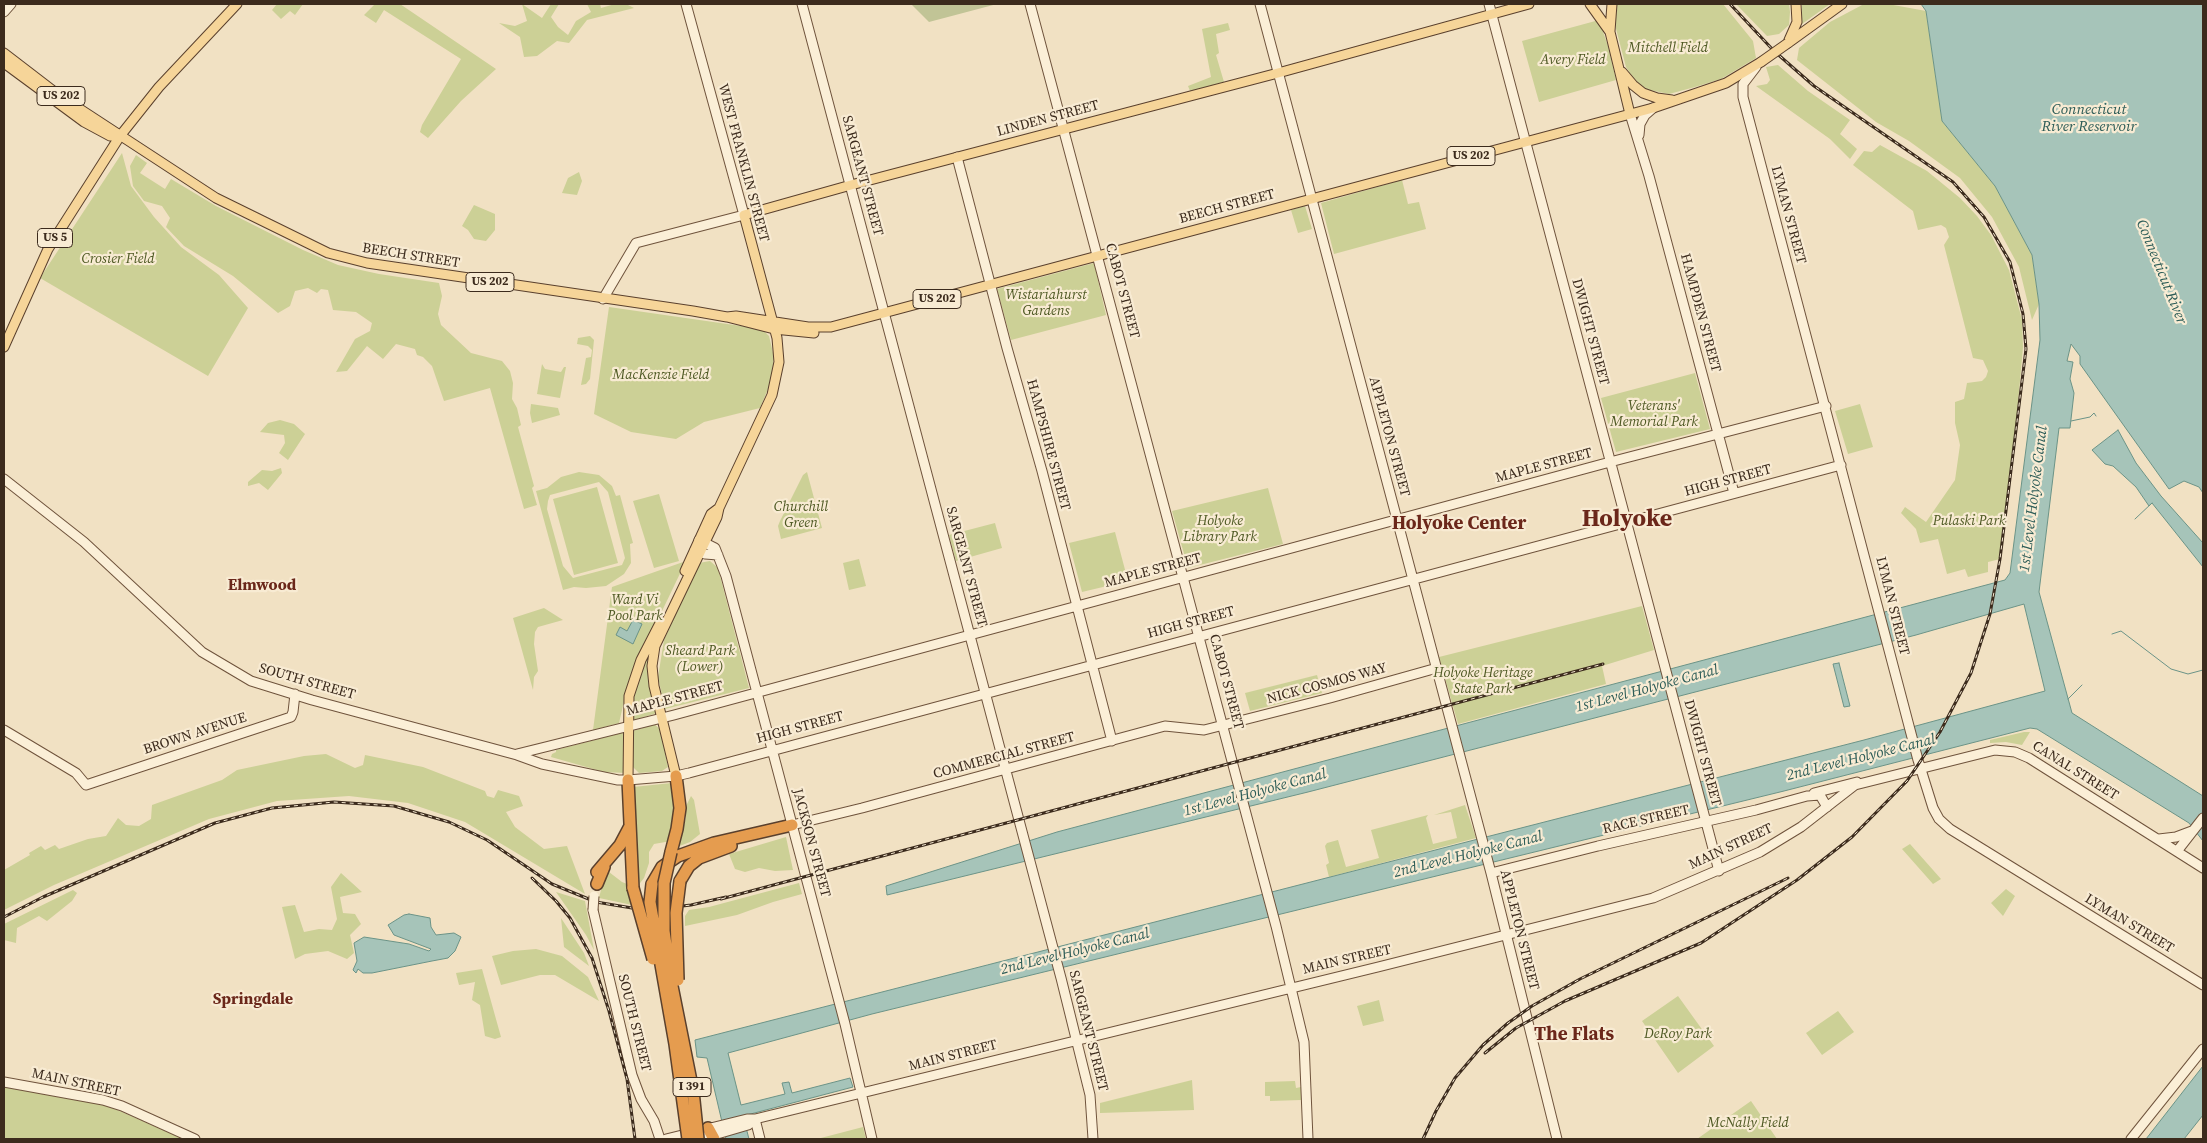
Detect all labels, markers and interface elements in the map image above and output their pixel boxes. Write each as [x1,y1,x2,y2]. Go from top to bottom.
park label: Mitchell Field [1628,40,1708,56]
park label: Avery Field [1540,52,1606,68]
street label: WEST FRANKLIN STREET [714,82,772,244]
road number: US 202 [37,86,85,105]
street label: LINDEN STREET [995,97,1101,141]
water label: Connecticut River Reservoir [2042,101,2136,136]
street label: SARGEANT STREET [838,114,886,238]
road number: US 202 [1447,146,1495,166]
street label: LYMAN STREET [1767,164,1809,266]
street label: BEECH STREET [1177,186,1277,228]
water label: Connecticut River [2132,217,2190,327]
road number: US 5 [38,228,72,248]
street label: BEECH STREET [361,240,461,272]
street label: CABOT STREET [1101,241,1143,341]
park label: Crosier Field [81,251,155,267]
street label: HAMPDEN STREET [1676,252,1724,374]
road number: US 202 [466,272,514,292]
street label: DWIGHT STREET [1568,277,1612,387]
park label: Wistariahurst Gardens [1005,287,1087,320]
road number: US 202 [913,290,961,308]
park label: MacKenzie Field [613,367,709,383]
street label: APPLETON STREET [1365,375,1413,499]
street label: HAMPSHIRE STREET [1022,378,1074,512]
park label: Veterans' Memorial Park [1610,398,1698,431]
water label: 1st Level Holyoke Canal [2016,425,2052,573]
street label: MAPLE STREET [1494,445,1594,487]
street label: HIGH STREET [1683,461,1773,501]
park label: Churchill Green [774,499,828,532]
street label: SARGEANT STREET [942,505,990,629]
district label: Holyoke [1582,506,1672,534]
park label: Holyoke Library Park [1183,513,1257,546]
district label: Holyoke Center [1392,513,1526,535]
park label: Pulaski Park [1933,513,2005,529]
street label: MAPLE STREET [1103,550,1203,592]
street label: LYMAN STREET [1872,555,1912,657]
district label: Elmwood [228,576,296,596]
park label: Ward Vi Pool Park [607,592,663,624]
street label: HIGH STREET [1146,603,1236,643]
street label: CABOT STREET [1205,632,1247,732]
park label: Sheard Park (Lower) [665,643,735,676]
street label: SOUTH STREET [257,660,357,704]
street label: NICK COSMOS WAY [1265,660,1389,708]
water label: 1st Level Holyoke Canal [1574,661,1720,717]
park label: Holyoke Heritage State Park [1433,665,1533,698]
street label: MAPLE STREET [625,678,725,720]
street label: DWIGHT STREET [1680,698,1724,808]
street label: HIGH STREET [755,708,845,748]
street label: BROWN AVENUE [141,709,249,759]
street label: COMMERCIAL STREET [931,729,1077,783]
water label: 2nd Level Holyoke Canal [1785,731,1937,785]
street label: CANAL STREET [2029,738,2121,804]
water label: 1st Level Holyoke Canal [1182,765,1328,821]
street label: JACKSON STREET [788,787,834,899]
street label: RACE STREET [1601,802,1691,838]
street label: MAIN STREET [1686,820,1776,874]
water label: 2nd Level Holyoke Canal [1392,828,1544,882]
street label: APPLETON STREET [1496,868,1542,992]
street label: LYMAN STREET [2081,891,2177,957]
water label: 2nd Level Holyoke Canal [999,925,1151,979]
street label: MAIN STREET [1301,942,1393,978]
street label: SARGEANT STREET [1065,969,1111,1093]
street label: SOUTH STREET [614,973,654,1073]
district label: Springdale [213,990,293,1010]
district label: The Flats [1534,1024,1614,1046]
park label: DeRoy Park [1644,1026,1712,1042]
street label: MAIN STREET [907,1037,999,1075]
street label: MAIN STREET [30,1065,122,1101]
road number: I 391 [673,1078,711,1096]
park label: McNally Field [1707,1115,1789,1131]

